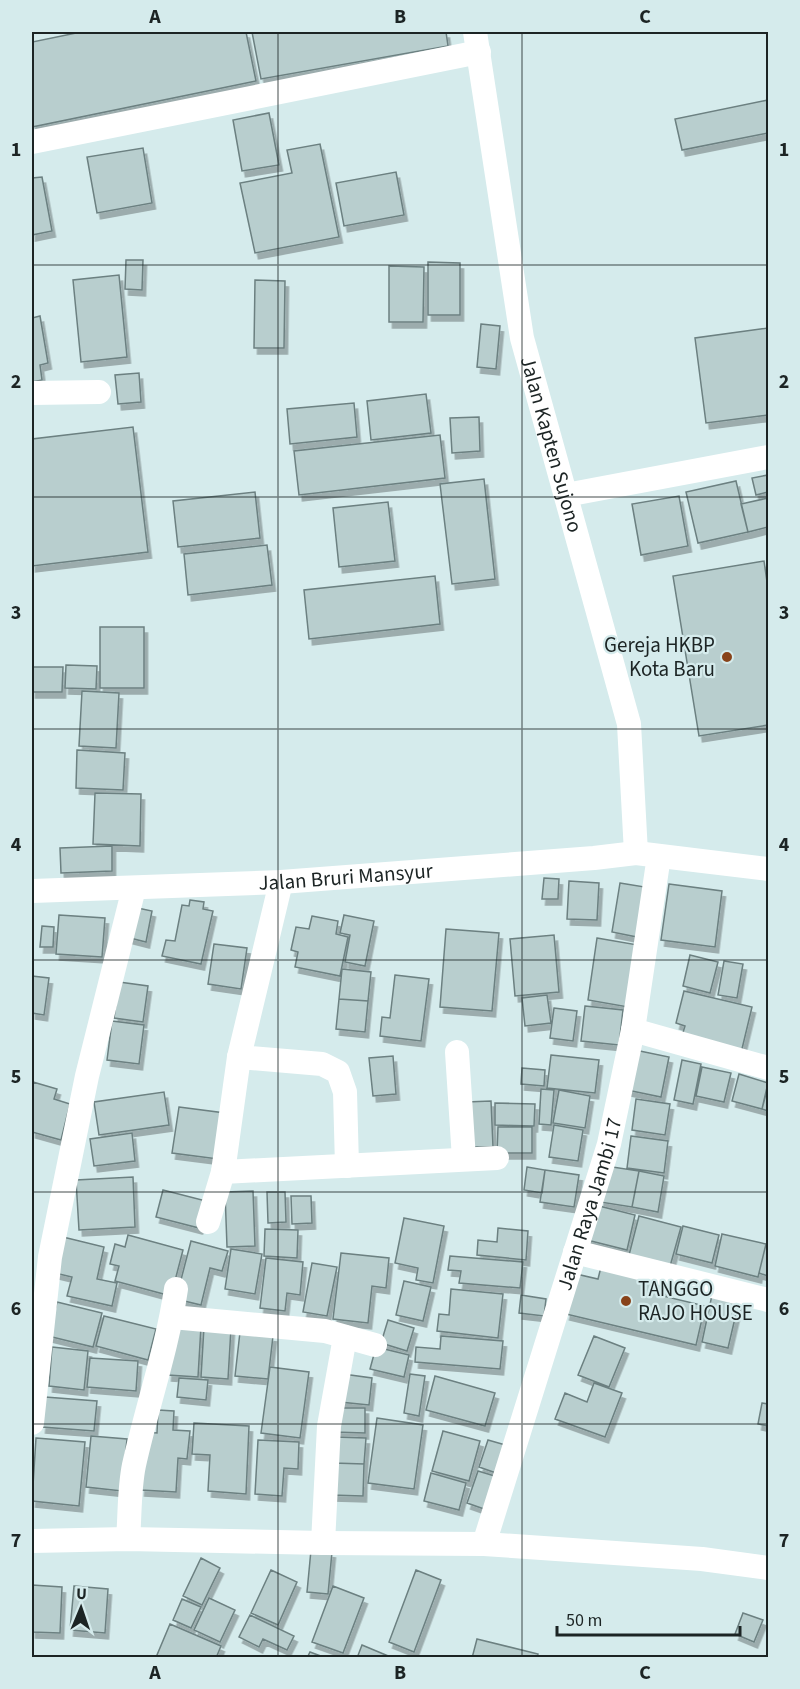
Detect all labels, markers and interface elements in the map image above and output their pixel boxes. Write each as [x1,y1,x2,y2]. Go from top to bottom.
text: A [148,3,161,31]
text: B [394,3,406,31]
text: C [639,3,651,31]
text: 1 [11,136,21,164]
text: 1 [779,136,789,164]
street label: Jalan Kapten Sujono [513,353,590,536]
text: 2 [11,368,21,396]
text: 2 [779,368,789,396]
text: 3 [11,599,21,627]
text: 3 [779,599,789,627]
place label: Gereja HKBP Kota Baru [604,630,715,684]
marker: Gereja HKBP Kota Baru [720,650,734,664]
text: 4 [11,831,22,859]
text: 4 [779,831,790,859]
street label: Jalan Bruri Mansyur [258,855,435,898]
text: 5 [11,1063,21,1091]
text: 5 [779,1063,789,1091]
street label: Jalan Raya Jambi 17 [549,1115,629,1294]
place label: TANGGO RAJO HOUSE [638,1274,753,1328]
marker: TANGGO RAJO HOUSE [619,1294,633,1308]
text: 6 [11,1295,21,1323]
text: 6 [779,1295,789,1323]
text: 7 [11,1527,21,1555]
text: 7 [779,1527,789,1555]
north arrow [51,1578,111,1638]
text: U [76,1583,87,1605]
scale bar [557,1599,740,1637]
text: 50 m [566,1608,602,1633]
text: A [148,1659,161,1687]
text: B [394,1659,406,1687]
text: C [639,1659,651,1687]

